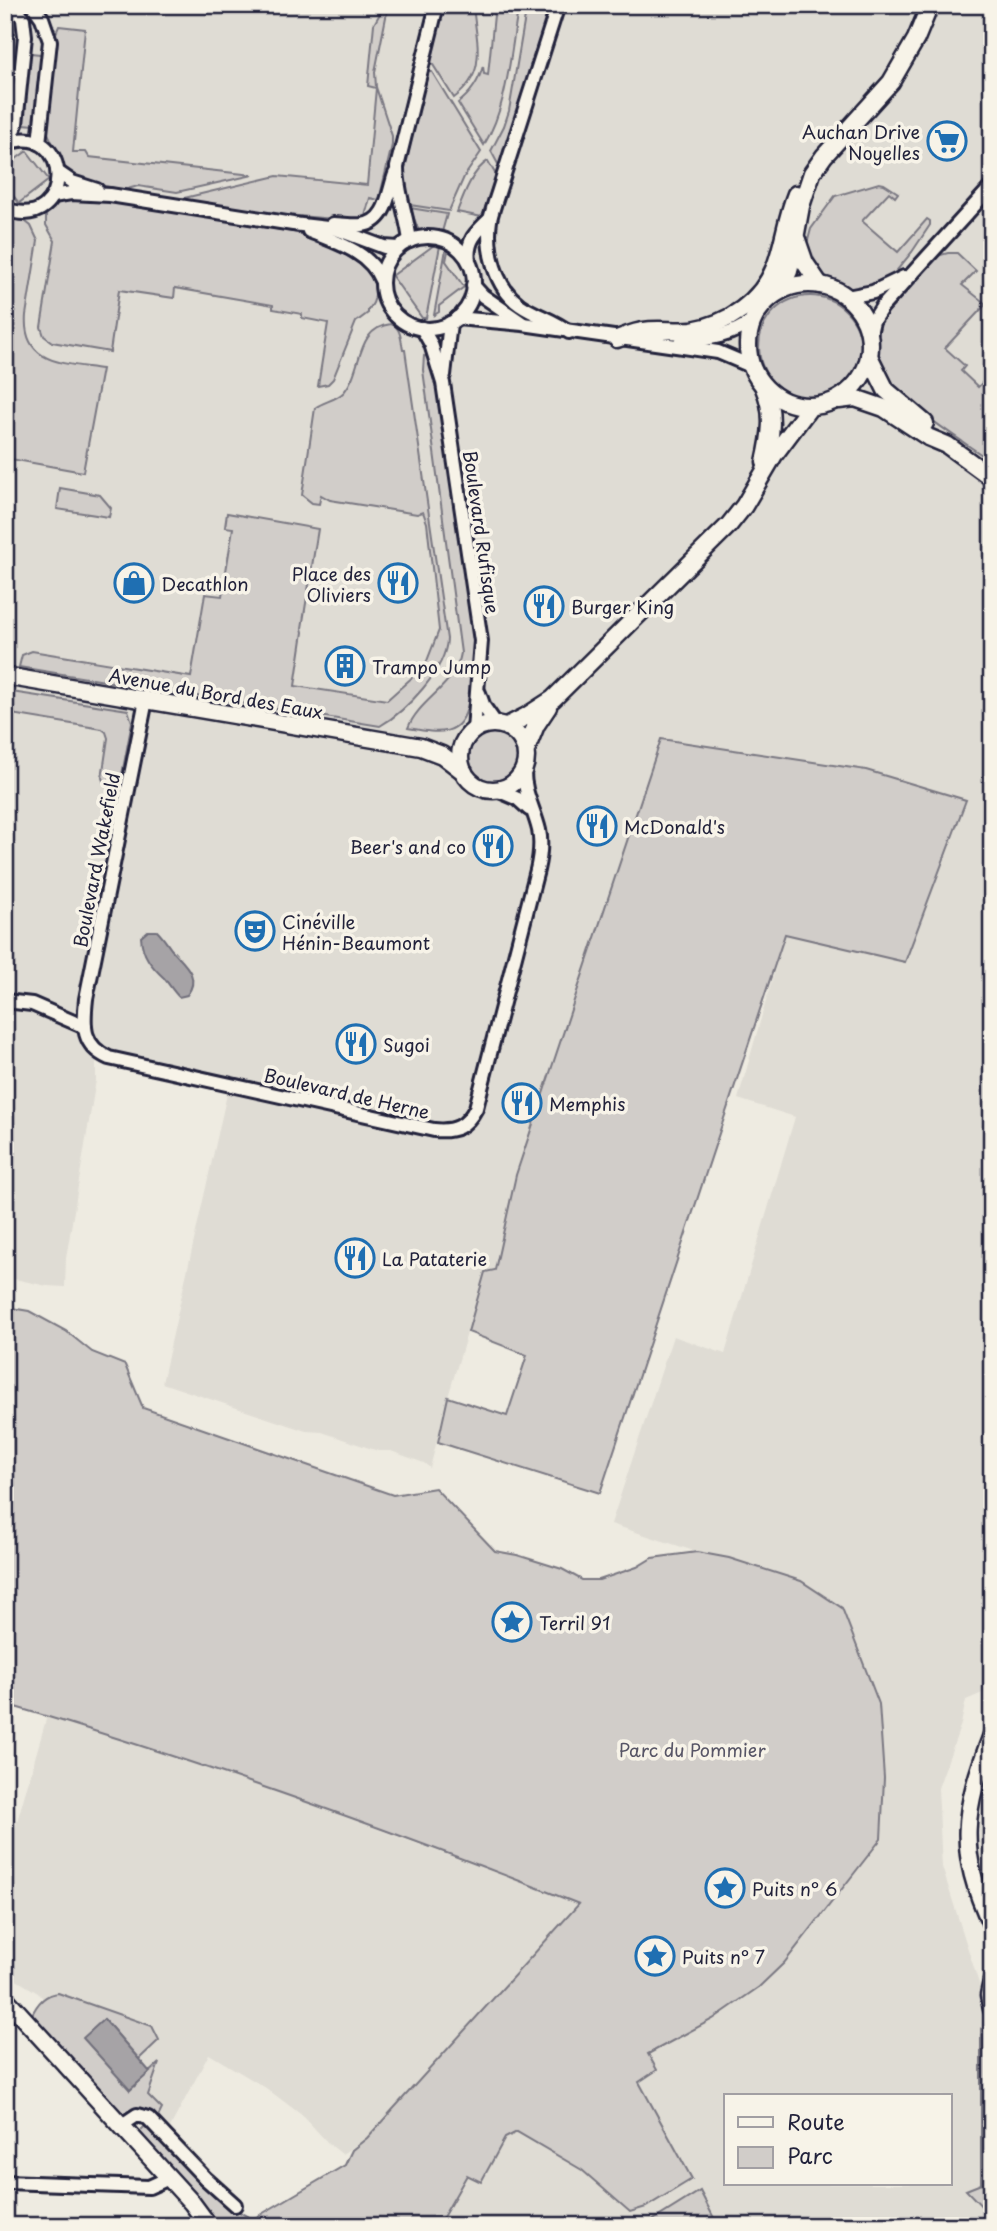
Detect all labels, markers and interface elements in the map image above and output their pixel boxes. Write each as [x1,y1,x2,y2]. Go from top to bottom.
place label: Auchan Drive Noyelles [802,118,920,166]
supermarket icon: Auchan Drive Noyelles [926,120,968,162]
street label: Boulevard Rufisque [457,448,507,616]
place label: Place des Oliviers [292,560,371,608]
shop icon: Decathlon [113,562,155,604]
restaurant icon: Place des Oliviers [377,562,419,604]
place label: Decathlon [161,570,249,597]
restaurant icon: Burger King [523,585,565,627]
place label: Burger King [571,593,674,620]
building icon: Trampo Jump [324,645,366,687]
place label: Trampo Jump [372,653,491,680]
street label: Avenue du Bord des Eaux [107,661,325,725]
street label: Boulevard Wakefield [66,770,126,950]
restaurant icon: McDonald's [576,805,618,847]
place label: McDonald's [624,813,725,840]
restaurant icon: Beer's and co [472,825,514,867]
place label: Beer's and co [350,833,466,860]
place label: Cinéville Hénin-Beaumont [282,908,430,956]
theatre icon: Cinéville Hénin-Beaumont [234,910,276,952]
restaurant icon: Sugoi [335,1023,377,1065]
place label: Sugoi [383,1031,430,1058]
street label: Boulevard de Herne [261,1061,433,1125]
restaurant icon: Memphis [501,1082,543,1124]
place label: Memphis [549,1090,625,1117]
restaurant icon: La Pataterie [334,1237,376,1279]
place label: La Pataterie [382,1245,487,1272]
place icon: Terril 91 [491,1601,533,1643]
place label: Terril 91 [539,1609,610,1636]
park label: Parc du Pommier [618,1736,766,1763]
place icon: Puits n° 6 [704,1867,746,1909]
place label: Puits n° 6 [752,1875,837,1902]
place icon: Puits n° 7 [634,1935,676,1977]
place label: Puits n° 7 [682,1943,765,1970]
legend [724,2094,951,2186]
text: Route [787,2105,845,2137]
text: Parc [787,2139,833,2171]

